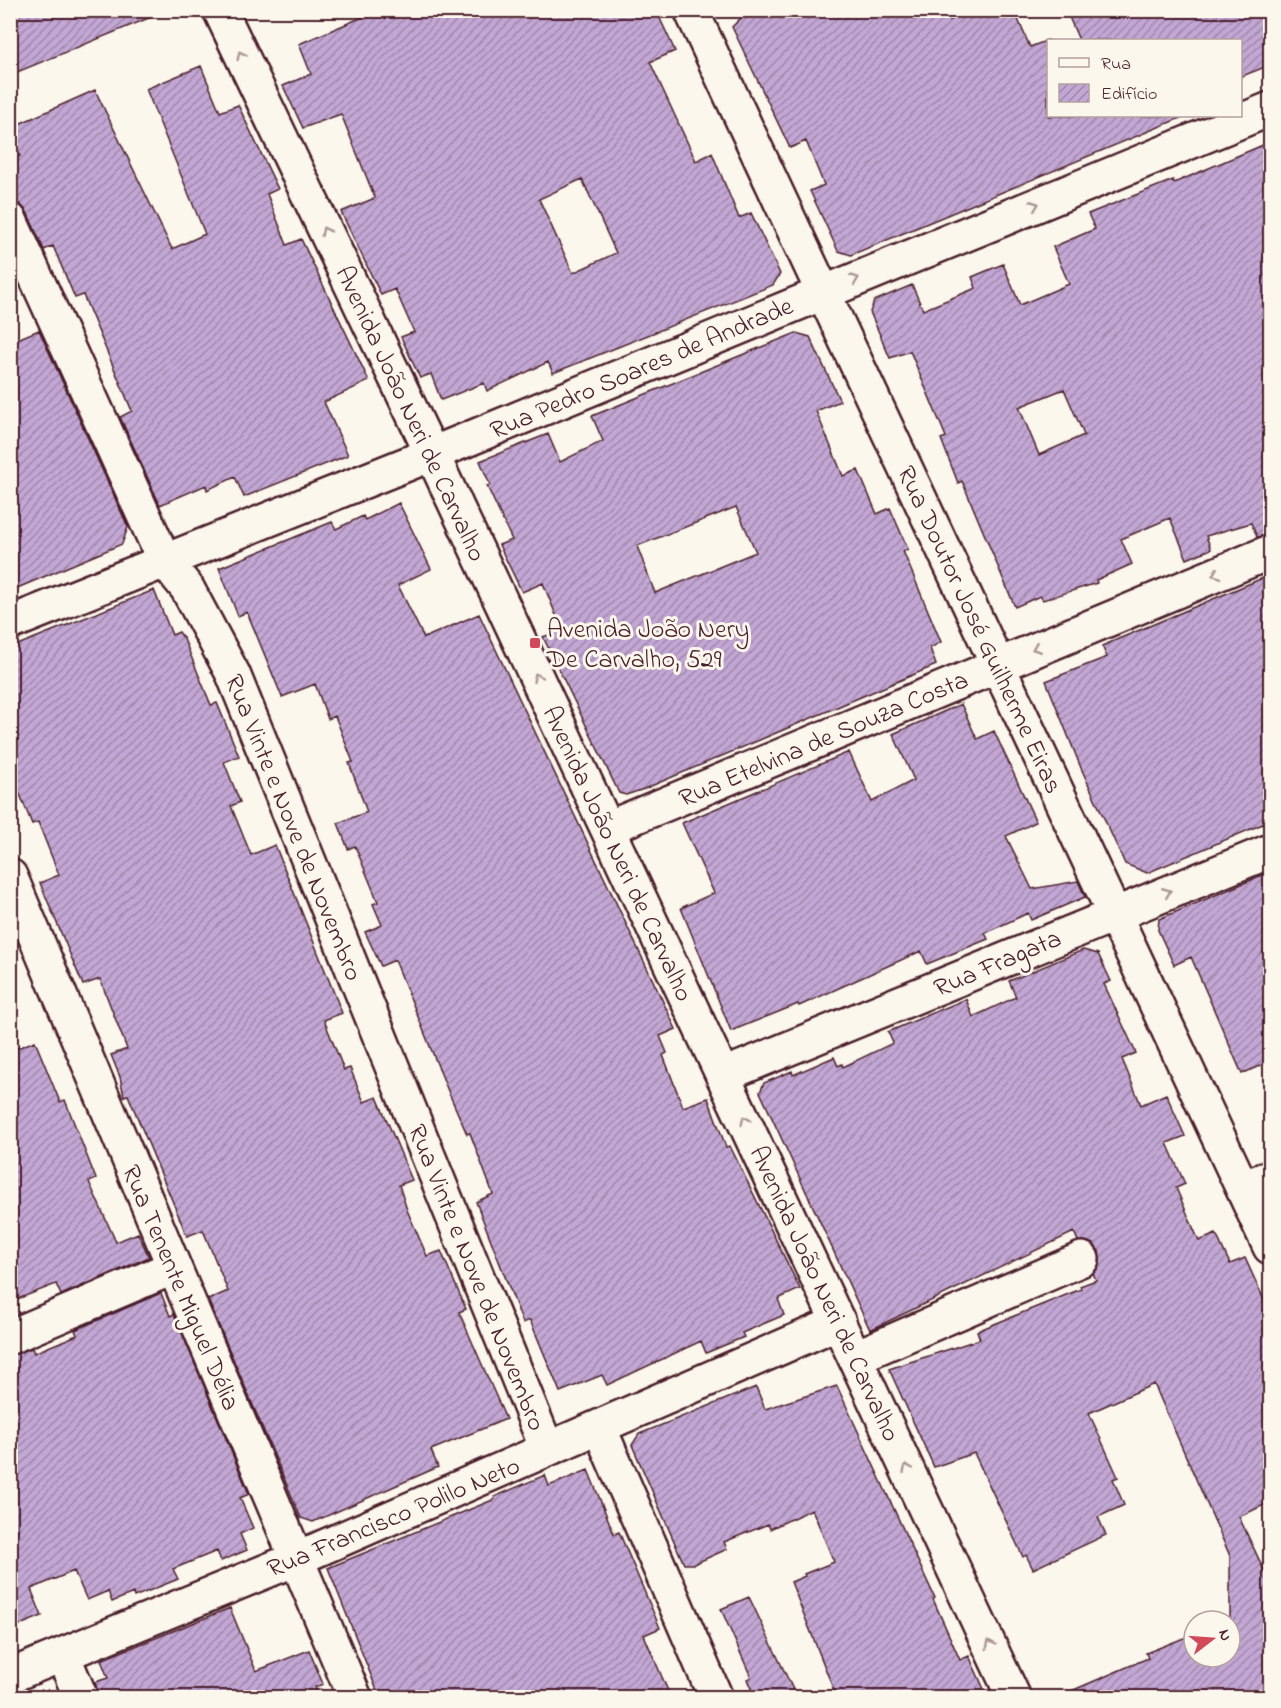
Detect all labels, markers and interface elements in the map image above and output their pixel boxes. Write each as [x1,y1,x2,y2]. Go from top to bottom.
legend [1047,39,1242,117]
one-way arrow [237,50,249,61]
text: Rua [1101,52,1131,78]
text: Edifício [1101,82,1157,108]
one-way arrow [1029,200,1040,212]
one-way arrow [321,226,333,237]
street label: Avenida João Neri de Carvalho [324,260,495,568]
one-way arrow [848,274,859,286]
street label: Rua Pedro Soares de Andrade [485,288,800,451]
street label: Rua Doutor José Guilherme Eiras [885,460,1071,800]
one-way arrow [1212,567,1223,579]
place label: Avenida João Nery De Carvalho, 529 [546,612,749,680]
marker: Avenida João Nery De Carvalho, 529 [528,636,542,650]
one-way arrow [1031,641,1042,653]
street label: Rua Etelvina de Souza Costa [673,662,975,819]
street label: Rua Vinte e Nove de Novembro [213,669,371,987]
one-way arrow [532,673,544,684]
street label: Avenida João Neri de Carvalho [531,700,702,1008]
one-way arrow [1161,887,1172,899]
street label: Rua Fragata [929,921,1068,1009]
one-way arrow [740,1115,752,1126]
street label: Rua Vinte e Nove de Novembro [396,1119,554,1437]
street label: Avenida João Neri de Carvalho [738,1140,909,1448]
street label: Rua Tenente Miguel Délia [110,1159,248,1417]
street label: Rua Francisco Polilo Neto [262,1448,527,1589]
one-way arrow [903,1463,915,1474]
north arrow [1182,1609,1242,1669]
text: N [1211,1627,1238,1644]
one-way arrow [985,1640,997,1651]

